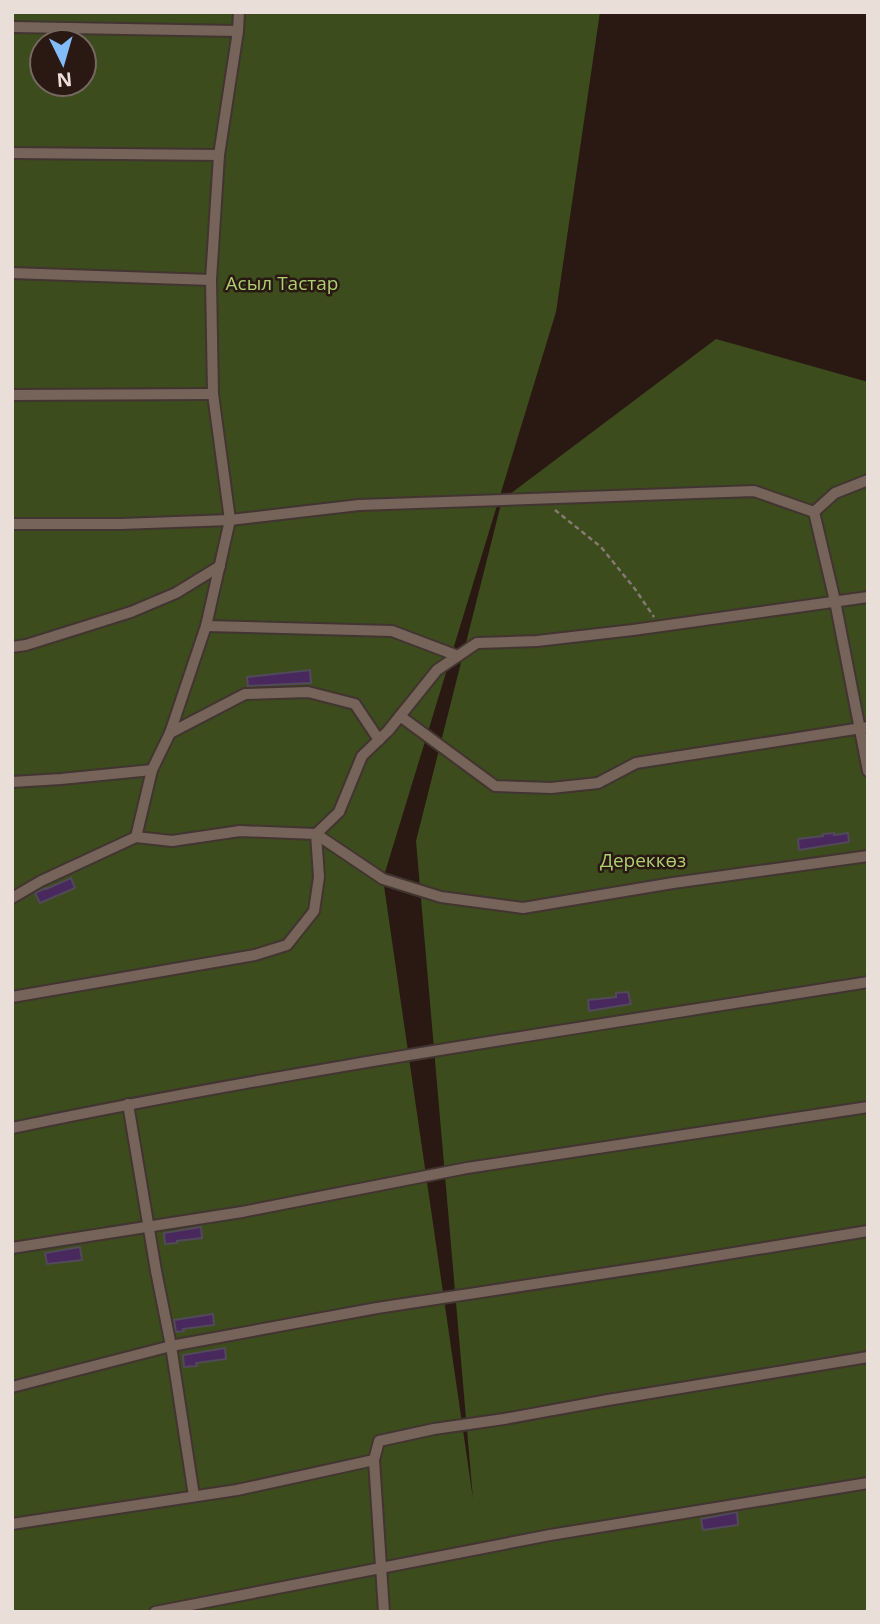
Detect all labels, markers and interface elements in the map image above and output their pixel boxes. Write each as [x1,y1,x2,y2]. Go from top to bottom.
north arrow [28,28,98,98]
text: N [56,66,73,94]
park label: Асыл Тастар [226,270,338,296]
park label: Дереккөз [600,847,686,873]

